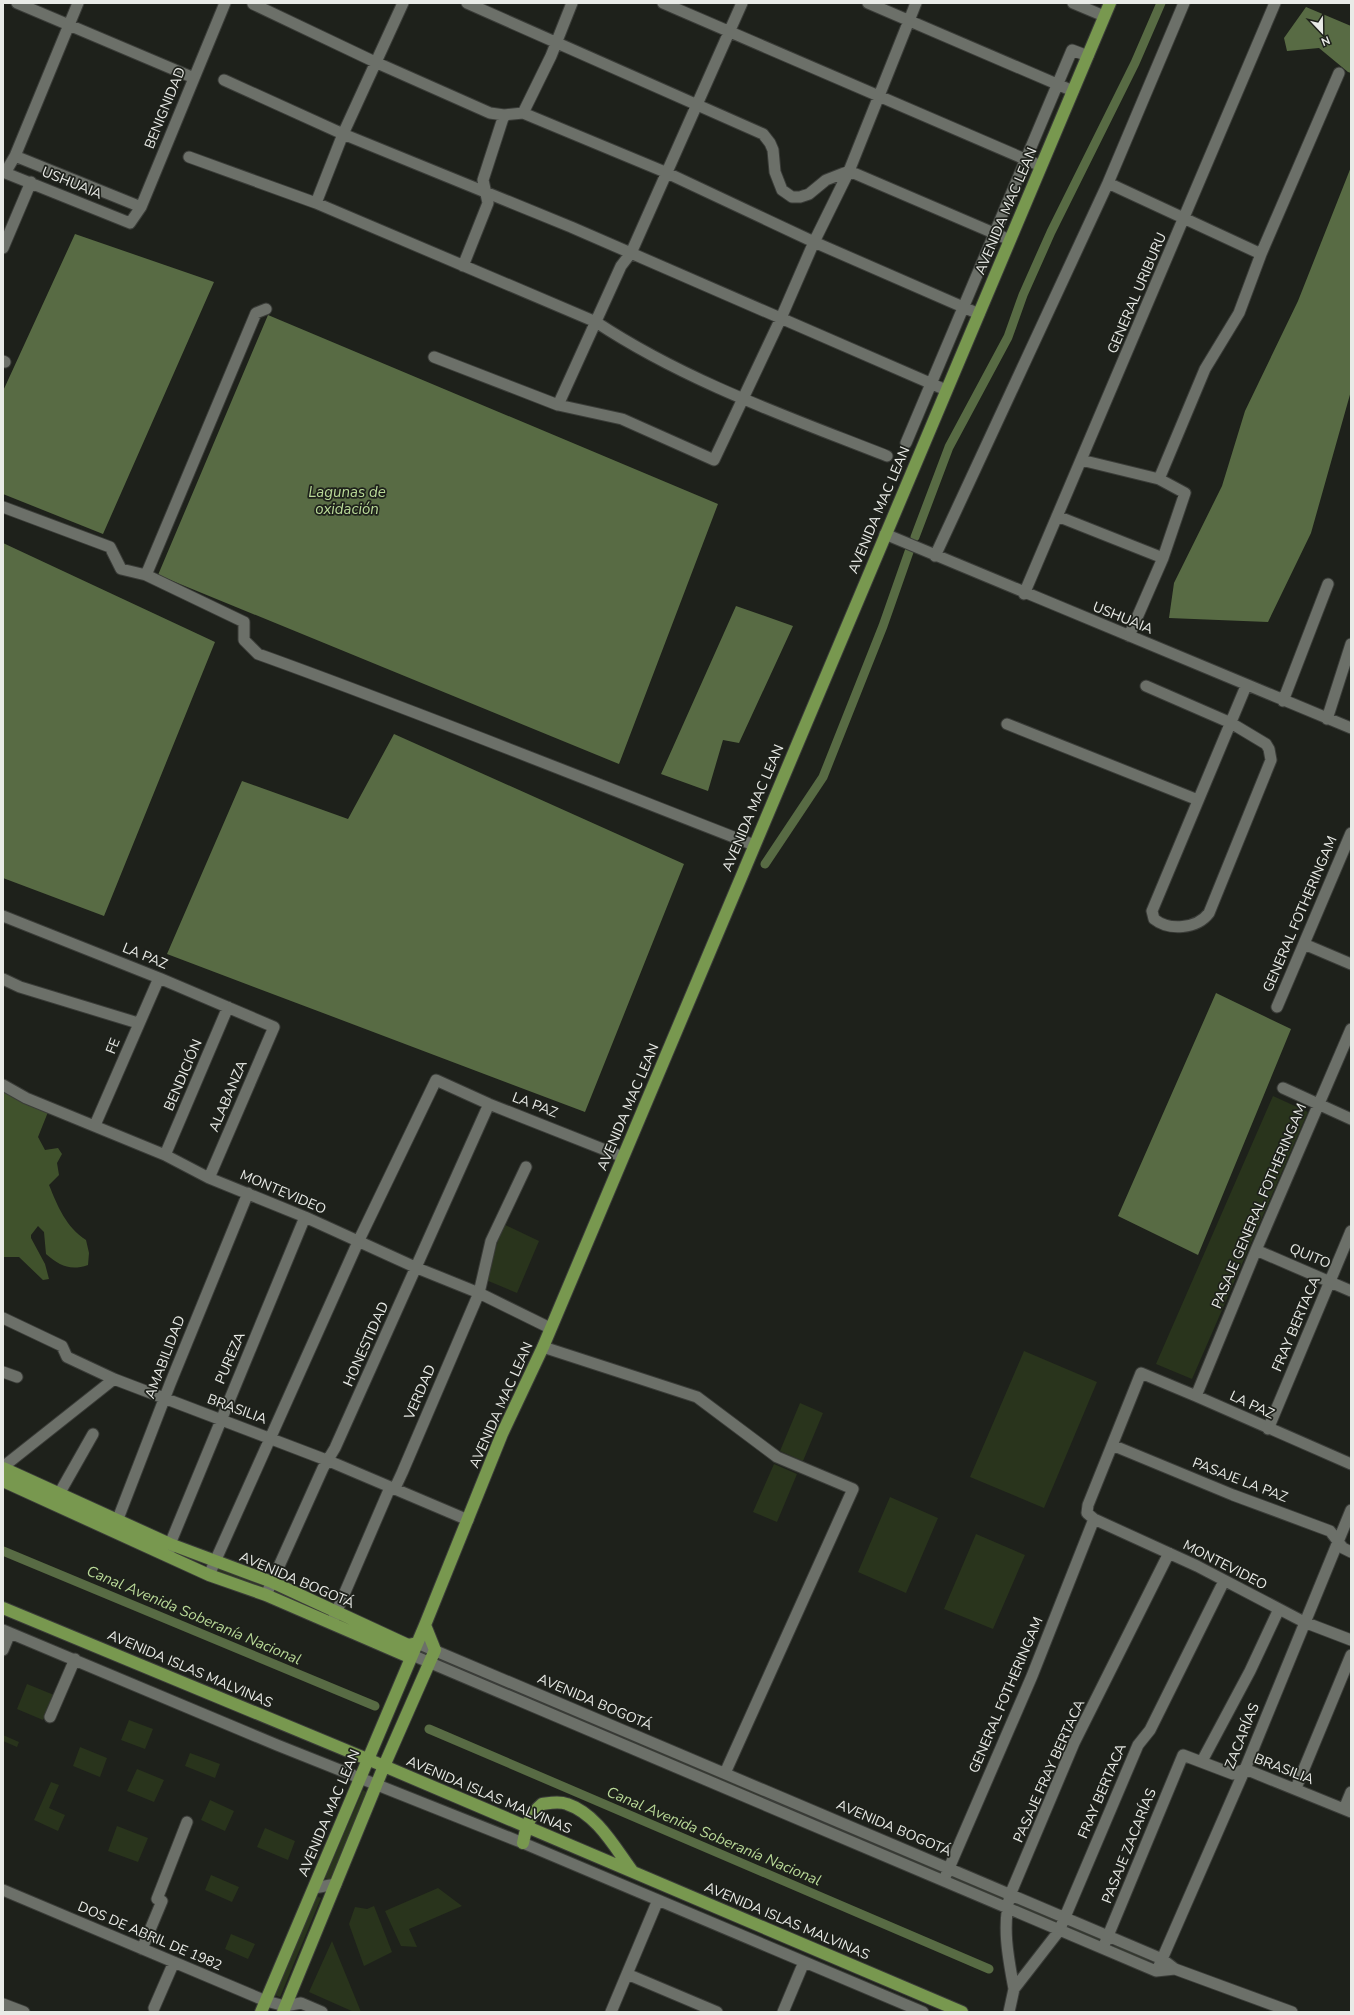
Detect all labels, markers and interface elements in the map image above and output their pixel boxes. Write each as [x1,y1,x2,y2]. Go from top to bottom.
north arrow [1302,12,1342,52]
text: N [1319,32,1332,49]
street label: BENIGNIDAD [140,64,190,152]
street label: AVENIDA MAC LEAN [971,145,1041,277]
street label: USHUAIA [39,162,105,204]
street label: GENERAL URIBURU [1103,230,1171,356]
street label: AVENIDA MAC LEAN [844,444,914,576]
water label: Lagunas de oxidación [308,482,386,519]
street label: USHUAIA [1090,597,1156,639]
street label: AVENIDA MAC LEAN [718,742,788,874]
street label: GENERAL FOTHERINGAM [1258,833,1342,995]
street label: LA PAZ [120,938,170,974]
street label: FE [101,1035,125,1057]
street label: BENDICIÓN [159,1036,207,1114]
street label: AVENIDA MAC LEAN [593,1041,663,1173]
street label: ALABANZA [204,1057,252,1135]
street label: LA PAZ [510,1088,560,1122]
street label: PASAJE GENERAL FOTHERINGAM [1207,1100,1311,1312]
street label: MONTEVIDEO [237,1165,329,1219]
street label: QUITO [1286,1239,1334,1273]
street label: FRAY BERTACA [1267,1274,1325,1374]
street label: HONESTIDAD [339,1299,393,1389]
street label: AMABILIDAD [140,1313,190,1401]
street label: PUREZA [211,1329,249,1387]
street label: AVENIDA MAC LEAN [465,1339,537,1471]
street label: VERDAD [400,1362,440,1423]
street label: LA PAZ [1227,1386,1277,1424]
street label: BRASILIA [204,1389,270,1429]
street label: PASAJE LA PAZ [1190,1453,1290,1507]
street label: MONTEVIDEO [1180,1536,1270,1594]
street label: AVENIDA BOGOTÁ [237,1547,357,1613]
water label: Canal Avenida Soberanía Nacional [84,1561,304,1669]
street label: GENERAL FOTHERINGAM [964,1614,1048,1776]
street label: AVENIDA ISLAS MALVINAS [104,1626,276,1713]
street label: AVENIDA BOGOTÁ [535,1669,655,1735]
street label: PASAJE FRAY BERTACA [1009,1696,1089,1846]
street label: ZACARÍAS [1220,1700,1264,1772]
street label: FRAY BERTACA [1073,1741,1131,1841]
street label: AVENIDA MAC LEAN [294,1747,364,1879]
street label: BRASILIA [1251,1749,1317,1789]
street label: AVENIDA ISLAS MALVINAS [403,1752,575,1839]
water label: Canal Avenida Soberanía Nacional [604,1782,824,1890]
street label: PASAJE ZACARÍAS [1097,1785,1161,1906]
street label: AVENIDA BOGOTÁ [834,1795,954,1861]
street label: AVENIDA ISLAS MALVINAS [701,1878,873,1965]
street label: DOS DE ABRIL DE 1982 [75,1897,225,1975]

